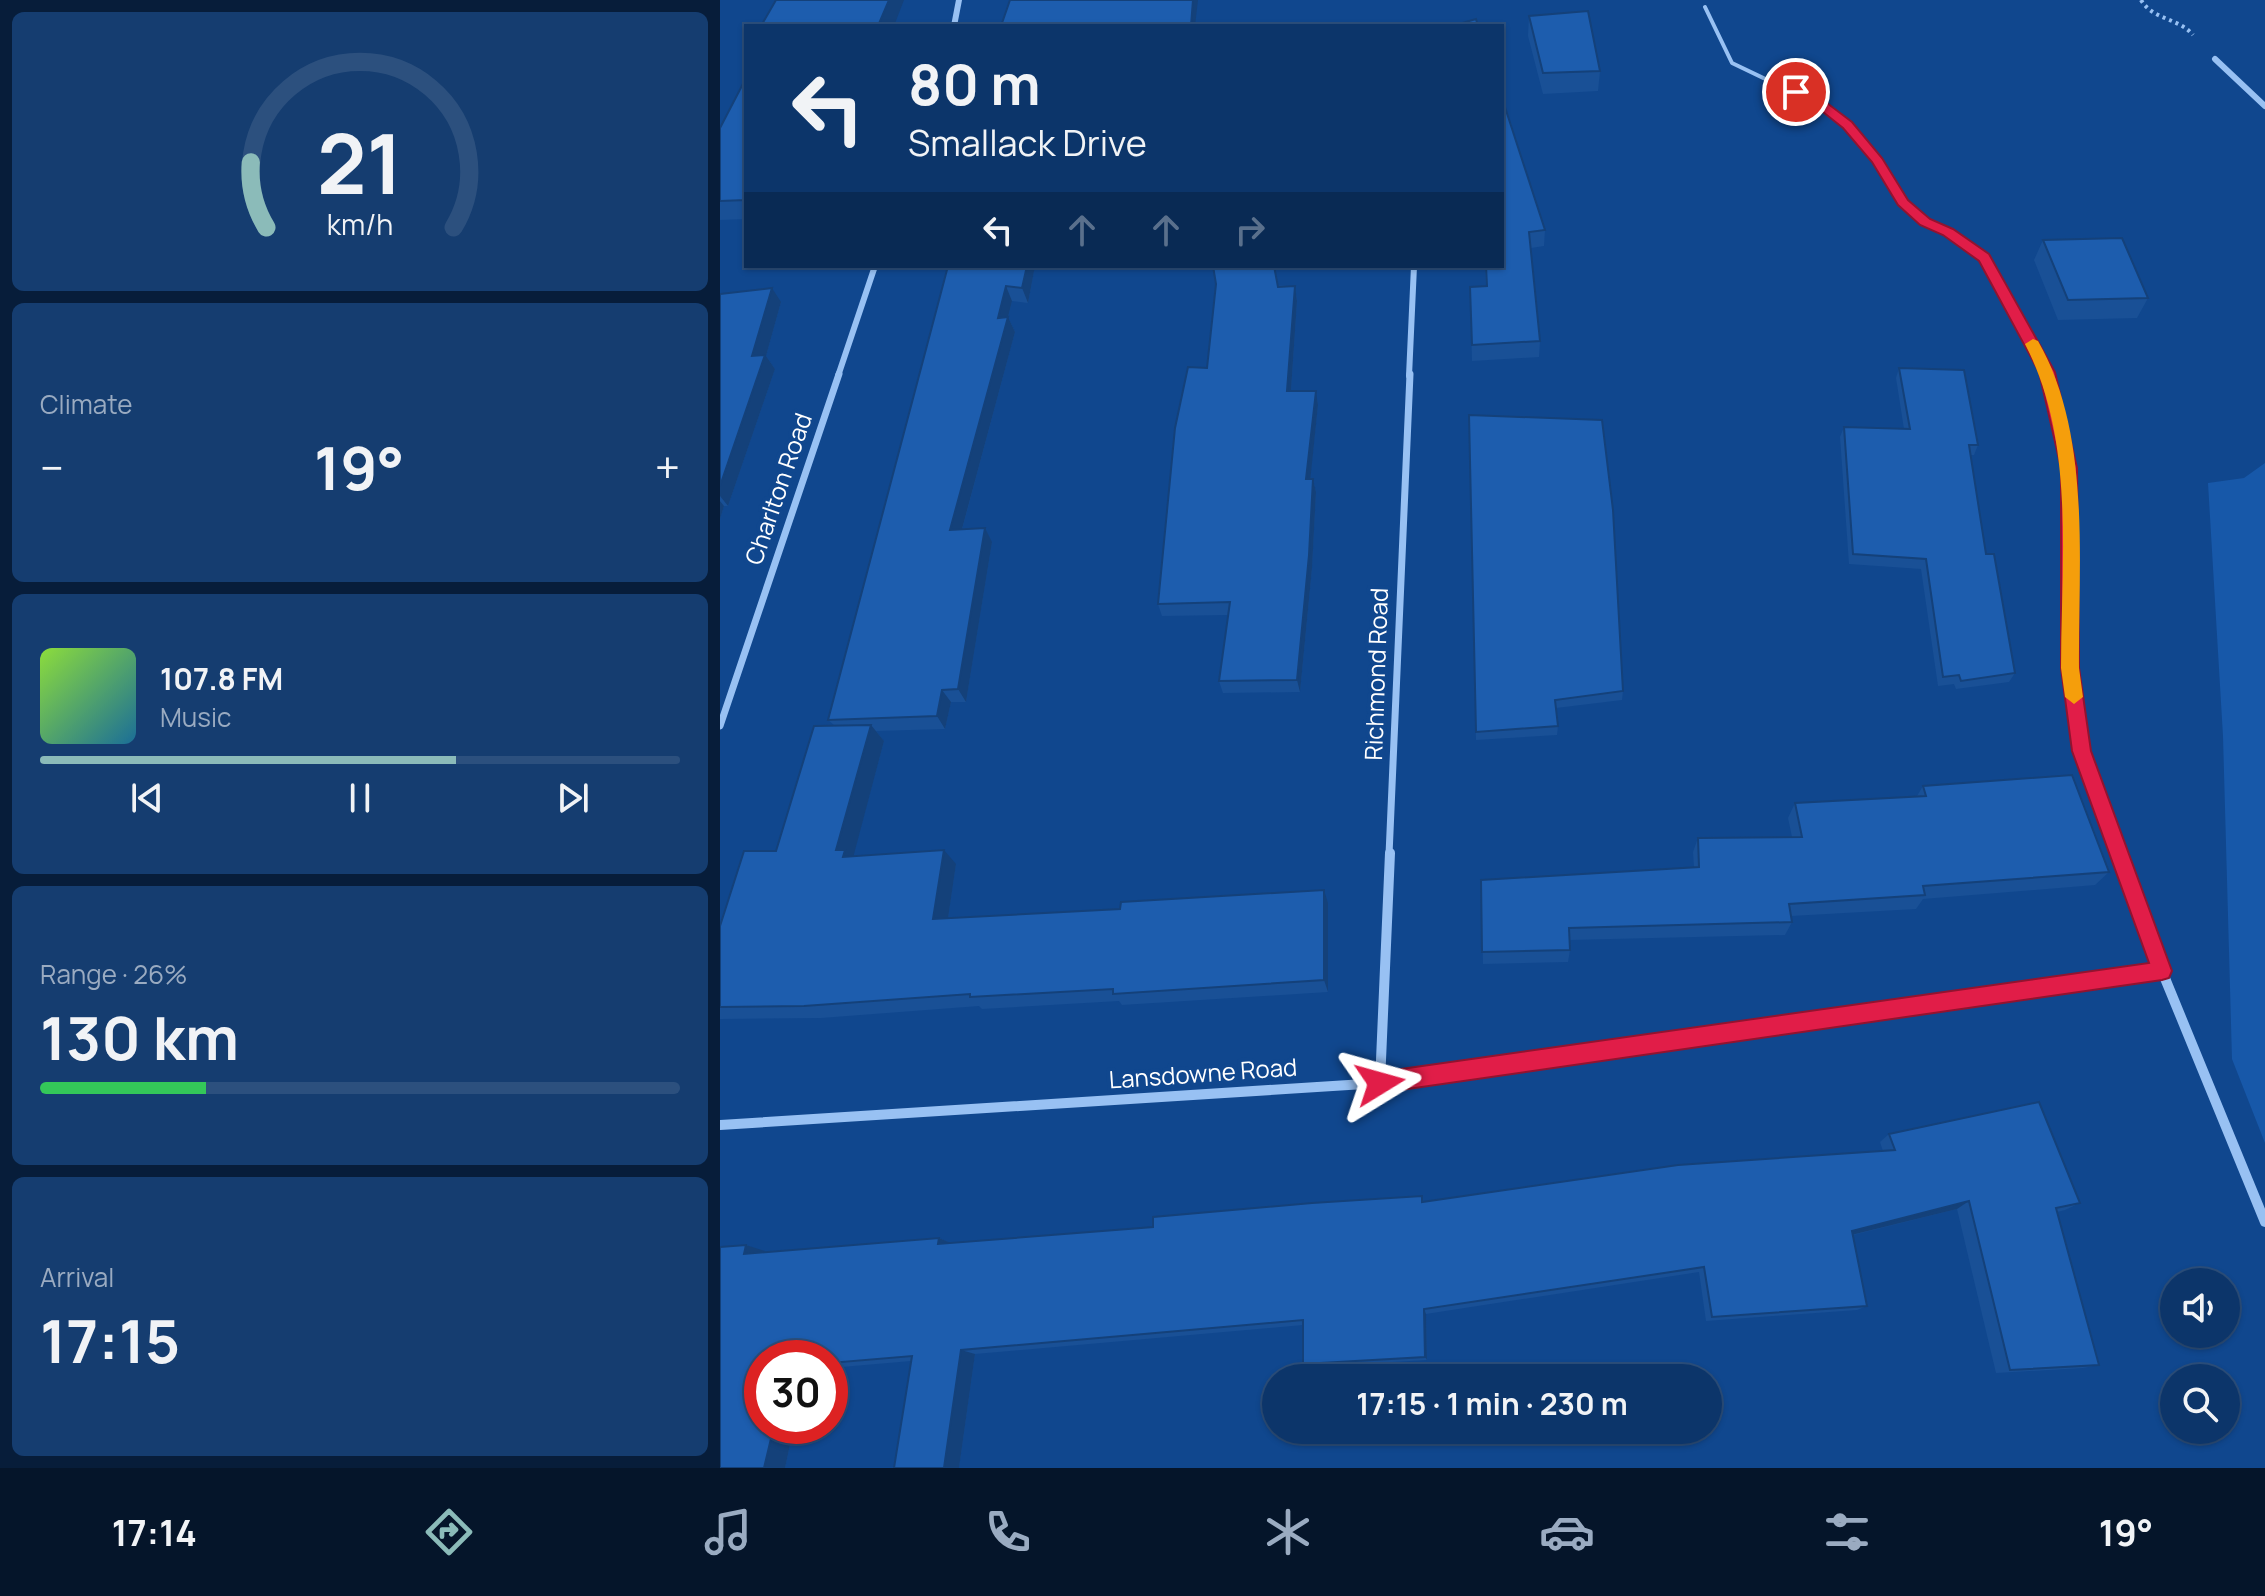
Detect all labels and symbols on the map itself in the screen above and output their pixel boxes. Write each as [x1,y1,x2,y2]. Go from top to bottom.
pin [1762,58,1830,126]
street label: Charlton Road [736,408,819,569]
street label: Richmond Road [1356,587,1395,761]
position arrow [1338,1041,1422,1125]
street label: Lansdowne Road [1108,1049,1298,1096]
speed limit sign: 30 [744,1340,848,1444]

